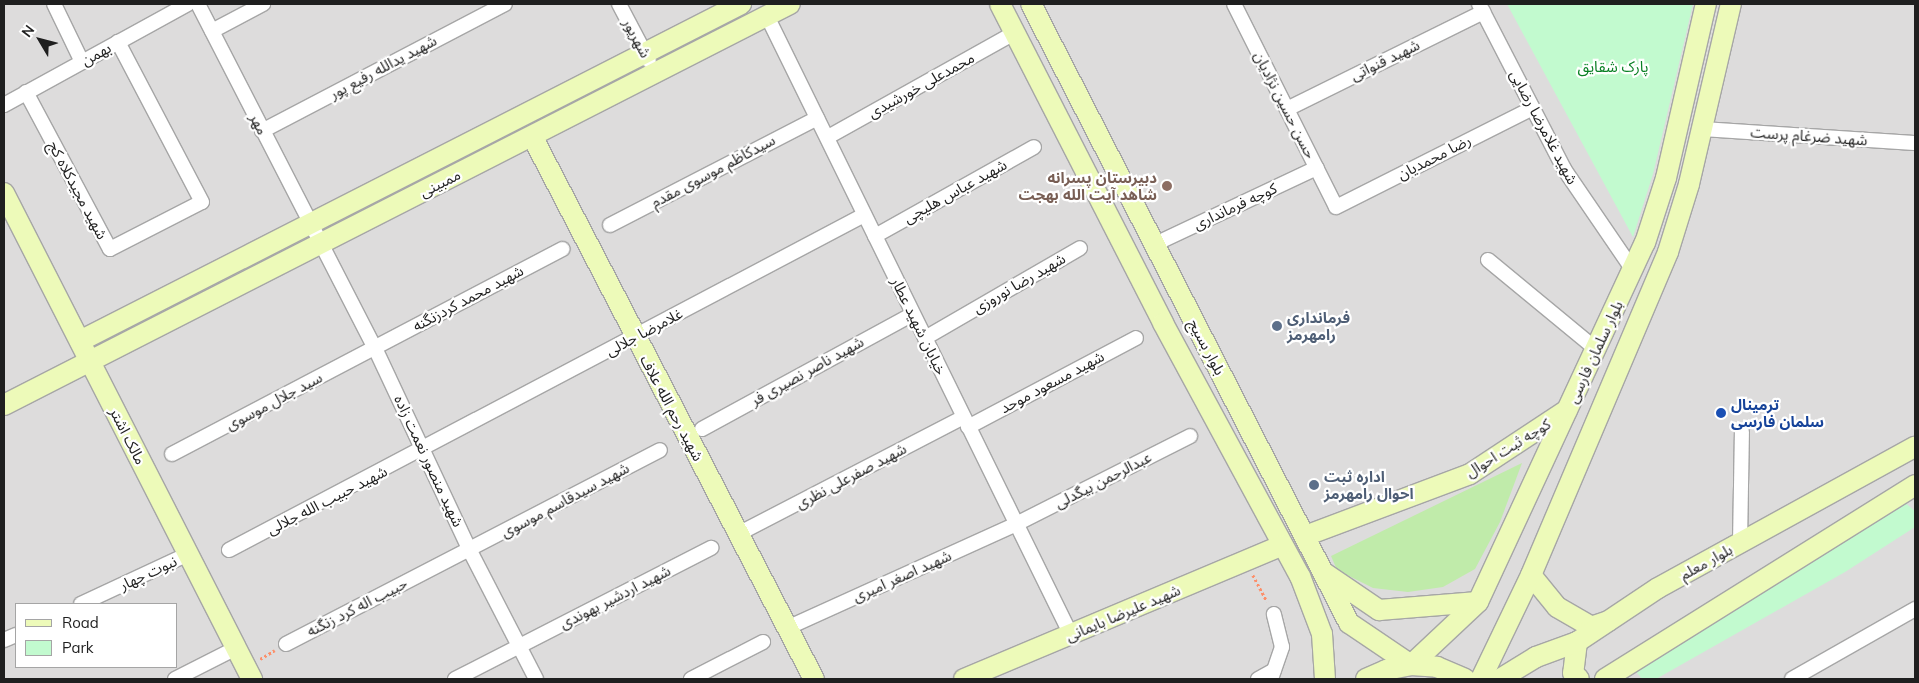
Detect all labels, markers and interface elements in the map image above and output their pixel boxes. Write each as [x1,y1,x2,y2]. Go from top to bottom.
north arrow [15,15,65,65]
street label: شهریور [619,15,655,61]
text: N [18,21,38,41]
street label: شهید یدالله رفیع پور [326,31,440,103]
street label: شهید قنواتی [1347,35,1423,85]
street label: بهمن [78,39,114,69]
street label: محمدعلی خورشیدی [865,48,977,122]
street label: حسن حسین نژادیان [1250,48,1320,162]
park label: پارک شقایق [1578,58,1648,76]
street label: شهید غلامرضا رضایی [1506,67,1582,187]
street label: مهر [246,110,272,138]
street label: شهید ضرغام پرست [1750,123,1868,149]
street label: سیدکاظم موسوی مقدم [648,131,778,211]
street label: رضا محمدیان [1394,131,1474,183]
street label: شهید مجیدکلاه کج [44,138,112,242]
street label: شهید عباس هلیچی [900,155,1010,227]
street label: ممبینی [417,165,463,201]
place label: دبیرستان پسرانه شاهد آیت الله بهجت [1019,168,1157,203]
street label: کوچه فرمانداری [1190,179,1280,233]
marker: دبیرستان پسرانه شاهد آیت الله بهجت [1161,180,1173,192]
street label: شهید رضا نوروزی [969,249,1069,317]
street label: شهید محمد کردزنگنه [410,261,526,335]
street label: خیابان شهید عطار [888,274,950,378]
street label: بلوار سلمان فارسی [1563,298,1627,406]
street label: غلامرضا جلالی [602,304,686,360]
place label: فرمانداری رامهرمز [1287,308,1350,343]
street label: بلوار بسیج [1185,316,1229,378]
marker: فرمانداری رامهرمز [1271,320,1283,332]
street label: شهید ناصر نصیری فر [747,332,867,410]
street label: شهید مسعود موحد [997,347,1107,417]
street label: شهید رحم الله علاف [636,352,708,464]
street label: سید جلال موسوی [223,368,325,434]
street label: شهید منصور نعمت زاده [391,392,467,530]
place label: ترمینال سلمان فارسی [1731,395,1824,430]
street label: مالک اشتر [106,404,150,468]
marker: ترمینال سلمان فارسی [1715,407,1727,419]
street label: کوچه ثبت احوال [1462,415,1554,481]
street label: شهید صفرعلی نظری [793,439,909,513]
street label: عبدالرحمن بیگدلی [1052,448,1154,512]
street label: شهید سیدقاسم موسوی [498,459,632,541]
street label: شهید حبیب الله جلالی [264,462,390,538]
place label: اداره ثبت احوال رامهرمز [1324,467,1413,502]
marker: اداره ثبت احوال رامهرمز [1308,479,1320,491]
street label: بلوار معلم [1677,540,1735,584]
street label: شهید اصغر امیری [850,546,954,606]
street label: نبوت چهار [116,552,180,594]
street label: شهید اردشیر بهوندی [557,561,673,633]
street label: حبیب اله کرد زنگنه [304,574,410,640]
street label: شهید علیرضا بایمانی [1063,581,1183,645]
legend [15,603,178,668]
text: Road [62,613,99,632]
text: Park [62,638,94,657]

